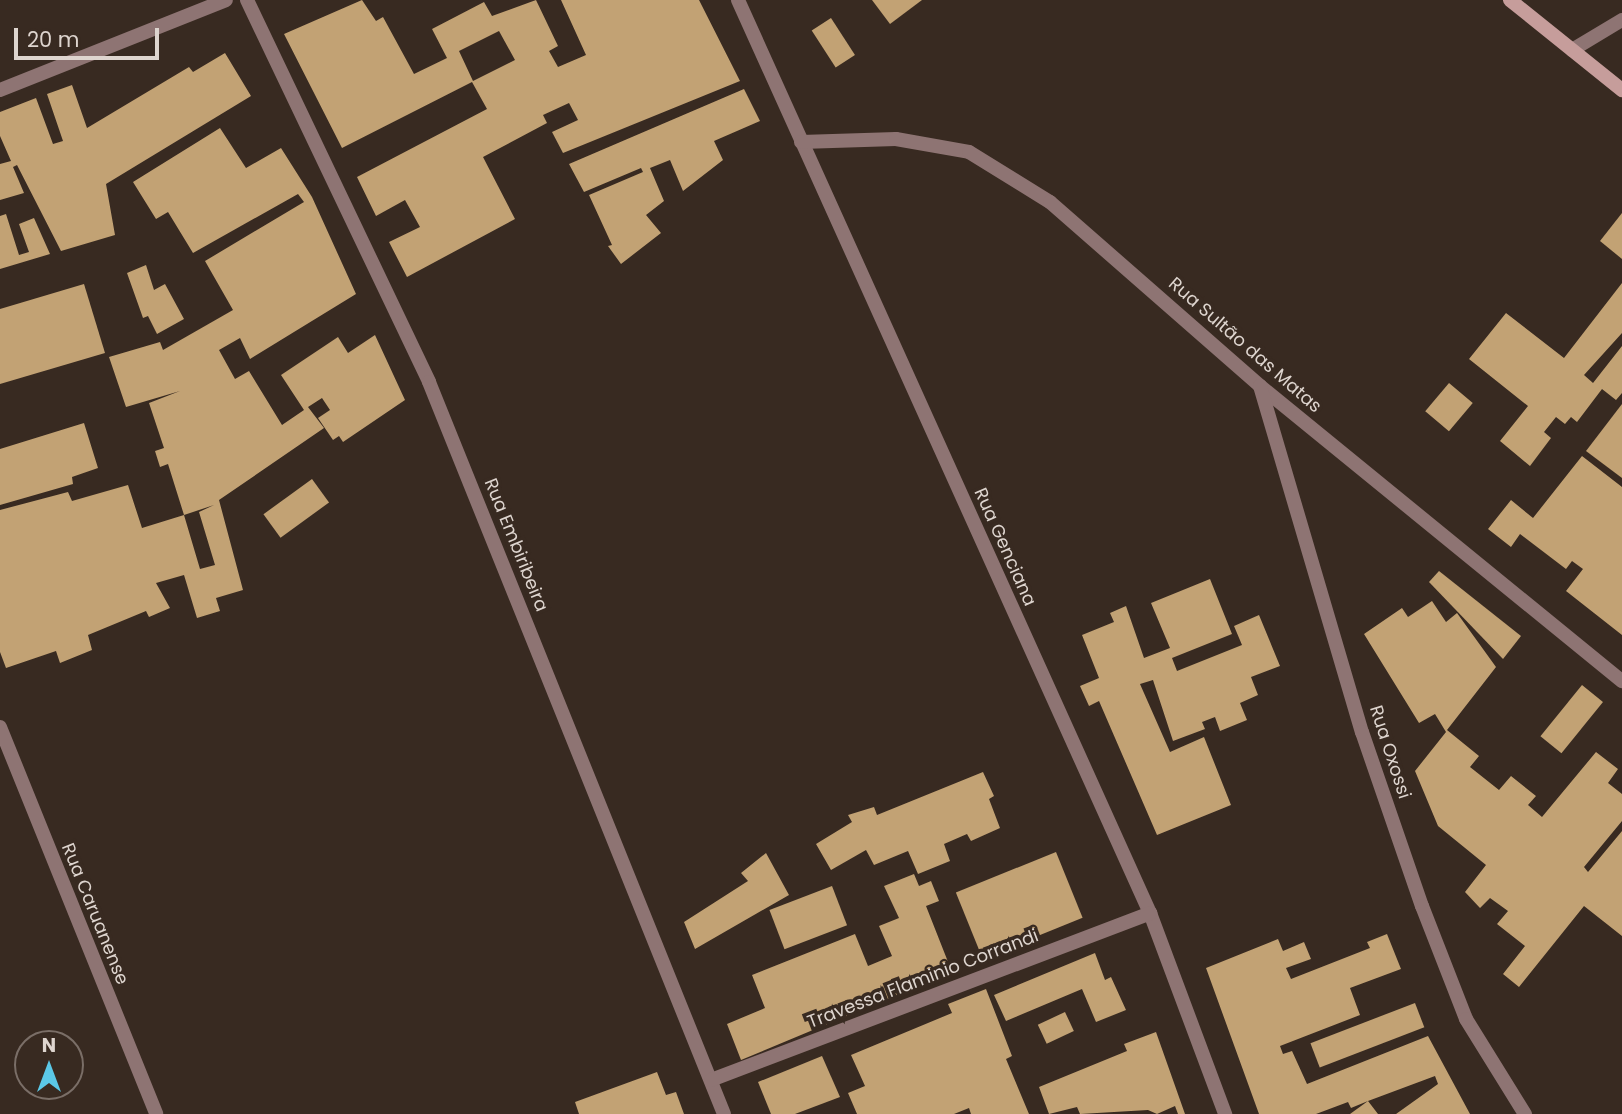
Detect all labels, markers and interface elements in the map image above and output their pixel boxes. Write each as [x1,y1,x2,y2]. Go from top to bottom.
scale bar [18,14,163,58]
text: 20 m [27,25,80,54]
street label: Rua Sultão das Matas [1164,273,1326,417]
street label: Rua Embiribeira [479,475,553,615]
street label: Rua Genciana [969,484,1041,610]
street label: Rua Oxossi [1365,703,1415,801]
street label: Rua Caruanense [57,840,133,988]
street label: Travessa Flaminio Corrandi [804,925,1042,1033]
north arrow [14,1030,84,1100]
text: N [42,1032,56,1059]

